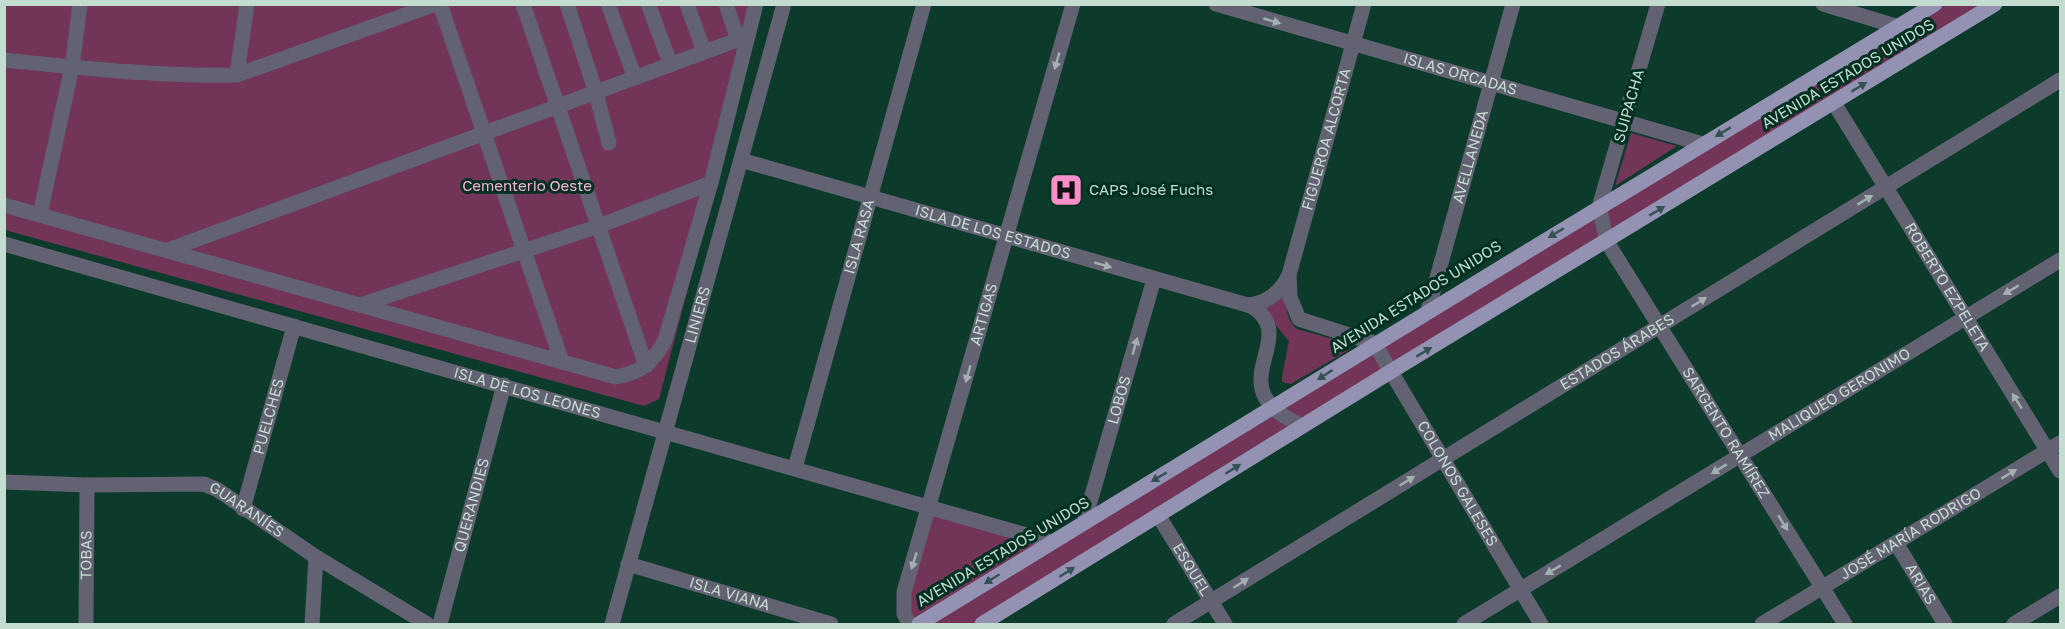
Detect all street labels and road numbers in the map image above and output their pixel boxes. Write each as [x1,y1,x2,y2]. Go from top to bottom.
street label: AVENIDA ESTADOS UNIDOS [1758,14,1937,132]
street label: ISLAS ORCADAS [1401,48,1519,98]
street label: FIGUEROA ALCORTA [1297,66,1354,212]
street label: SUIPACHA [1609,67,1647,144]
street label: AVELLANEDA [1448,108,1491,205]
street label: ISLA RASA [839,197,877,276]
street label: ISLA DE LOS ESTADOS [913,200,1073,262]
street label: ROBERTO EZPELETA [1902,219,1994,354]
street label: AVENIDA ESTADOS UNIDOS [1327,236,1504,356]
street label: ARTIGAS [965,281,1000,347]
street label: LINIERS [680,284,713,345]
street label: ESTADOS ÁRABES [1556,309,1677,393]
street label: MALIQUEO GERONIMO [1765,344,1913,444]
street label: ISLA DE LOS LEONES [452,363,603,421]
street label: SARGENTO RAMÍREZ [1679,363,1774,501]
street label: LOBOS [1103,373,1134,426]
street label: PUELCHES [249,376,287,456]
street label: COLONOS GALESES [1414,417,1503,549]
street label: QUERANDIES [450,456,492,554]
street label: GUARANÍES [207,477,288,541]
street label: JOSÉ MARÍA RODRIGO [1836,483,1984,583]
street label: AVENIDA ESTADOS UNIDOS [913,492,1092,610]
street label: TOBAS [76,530,95,580]
street label: ESQUEL [1169,539,1216,599]
street label: ARIAS [1902,560,1941,607]
street label: ISLA VIANA [687,573,773,614]

